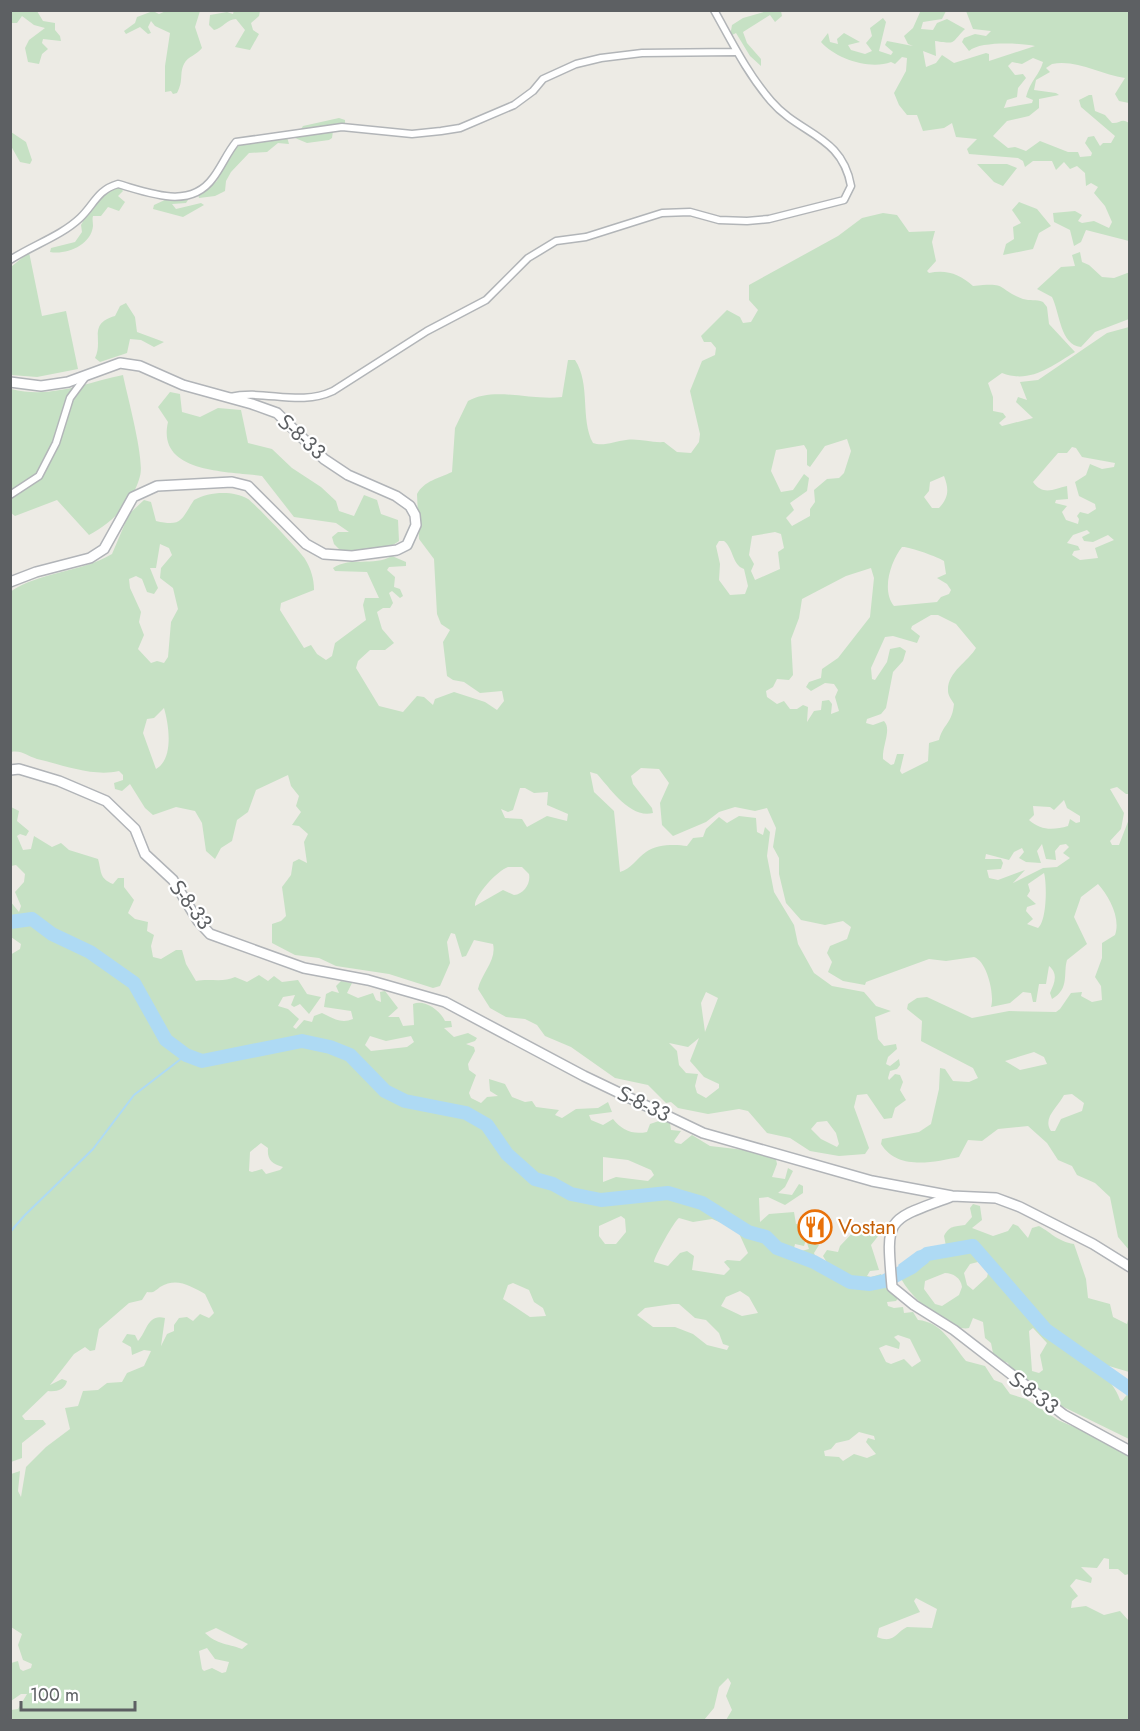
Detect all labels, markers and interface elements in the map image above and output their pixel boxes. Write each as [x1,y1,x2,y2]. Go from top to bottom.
street label: Տ-8-33 [271,407,333,467]
street label: Տ-8-33 [162,874,220,936]
street label: Տ-8-33 [613,1078,675,1130]
restaurant icon: Vostan [797,1209,833,1245]
place label: Vostan [838,1212,896,1242]
street label: Տ-8-33 [1003,1364,1065,1422]
scale bar [21,1674,135,1712]
text: 100 m [30,1682,79,1708]

